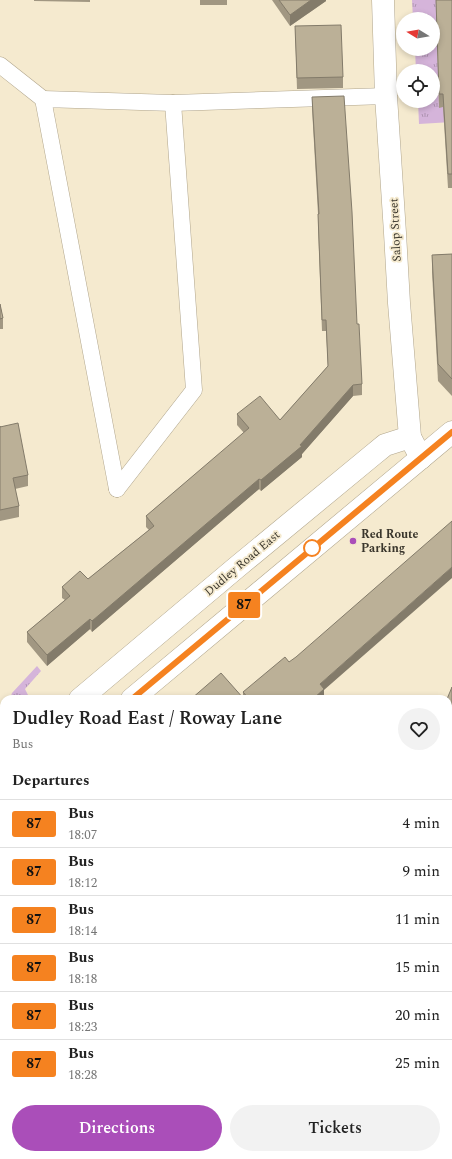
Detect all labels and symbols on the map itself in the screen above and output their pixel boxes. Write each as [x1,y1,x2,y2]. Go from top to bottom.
north arrow [396,12,440,56]
street label: Salop Street [384,198,407,262]
place label: Red Route Parking [361,525,419,558]
street label: Dudley Road East [200,526,284,601]
marker: Red Route Parking [348,536,358,546]
unlabelled marker [303,539,321,557]
line badge: 87 [226,592,262,618]

